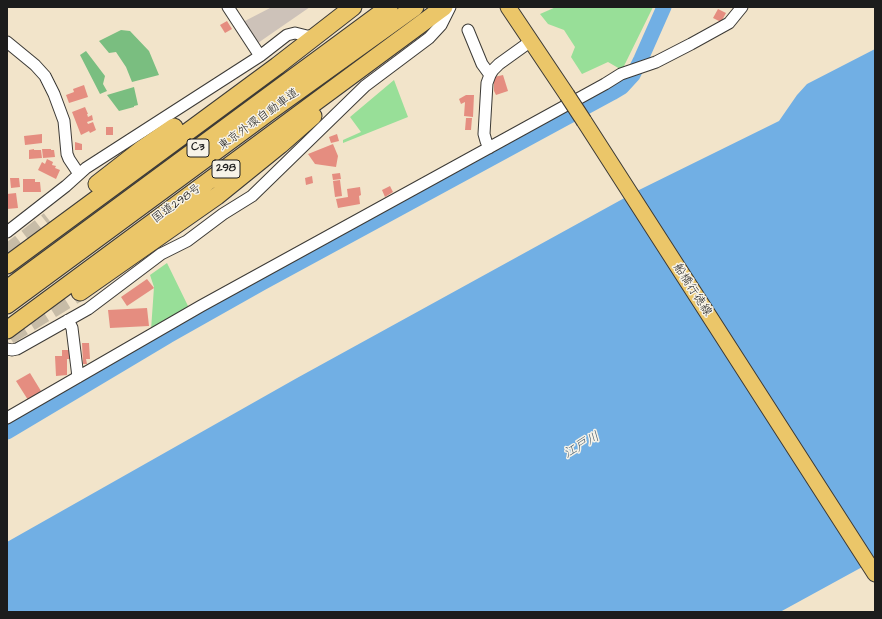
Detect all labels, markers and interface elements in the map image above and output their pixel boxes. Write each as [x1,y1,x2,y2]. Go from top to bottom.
street label: 東京外環自動車道 [216,86,302,154]
road number: C3 [187,139,209,157]
road number: 298 [212,160,240,178]
street label: 国道298号 [150,181,204,227]
street label: 船橋行徳線 [670,261,714,319]
water label: 江戸川 [561,429,603,463]

